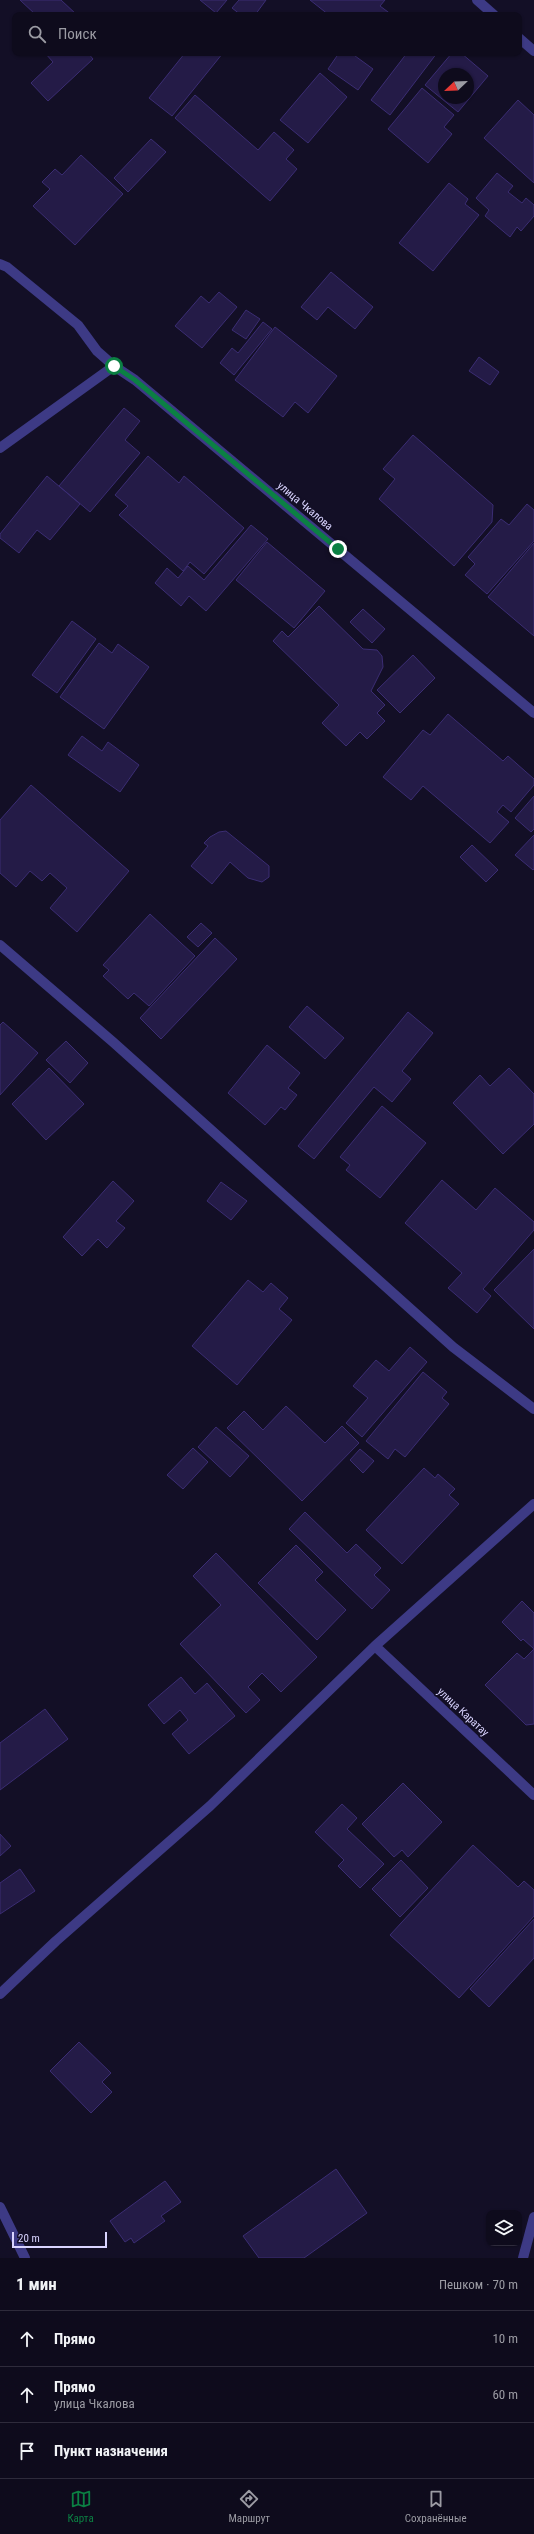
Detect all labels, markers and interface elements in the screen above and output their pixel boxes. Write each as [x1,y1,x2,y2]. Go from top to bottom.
search box [12,12,522,56]
icon: search [26,23,48,45]
text: Поиск [58,25,97,43]
north arrow [438,68,474,104]
route start [105,357,123,375]
street label: улица Чкалова [275,479,335,533]
route end [329,540,347,558]
street label: улица Каратау [435,1685,492,1739]
map controls [486,2210,522,2246]
button: layers [486,2210,522,2246]
scale bar [12,2230,107,2249]
text: 20 m [18,2232,40,2245]
text: 1 мин [16,2274,57,2294]
text: Пешком · 70 m [439,2277,518,2292]
icon: ahead [16,2328,38,2350]
text: Прямо [54,2330,95,2348]
text: 10 m [492,2331,518,2346]
text: Прямо [54,2378,95,2396]
icon: ahead [16,2384,38,2406]
text: 60 m [492,2387,518,2402]
text: улица Чкалова [54,2396,135,2411]
icon: arrive [16,2440,38,2462]
text: Пункт назначения [54,2442,168,2460]
tab: Карта [67,2488,94,2525]
tab: Маршрут [229,2488,270,2525]
tab: Сохранённые [405,2488,467,2525]

